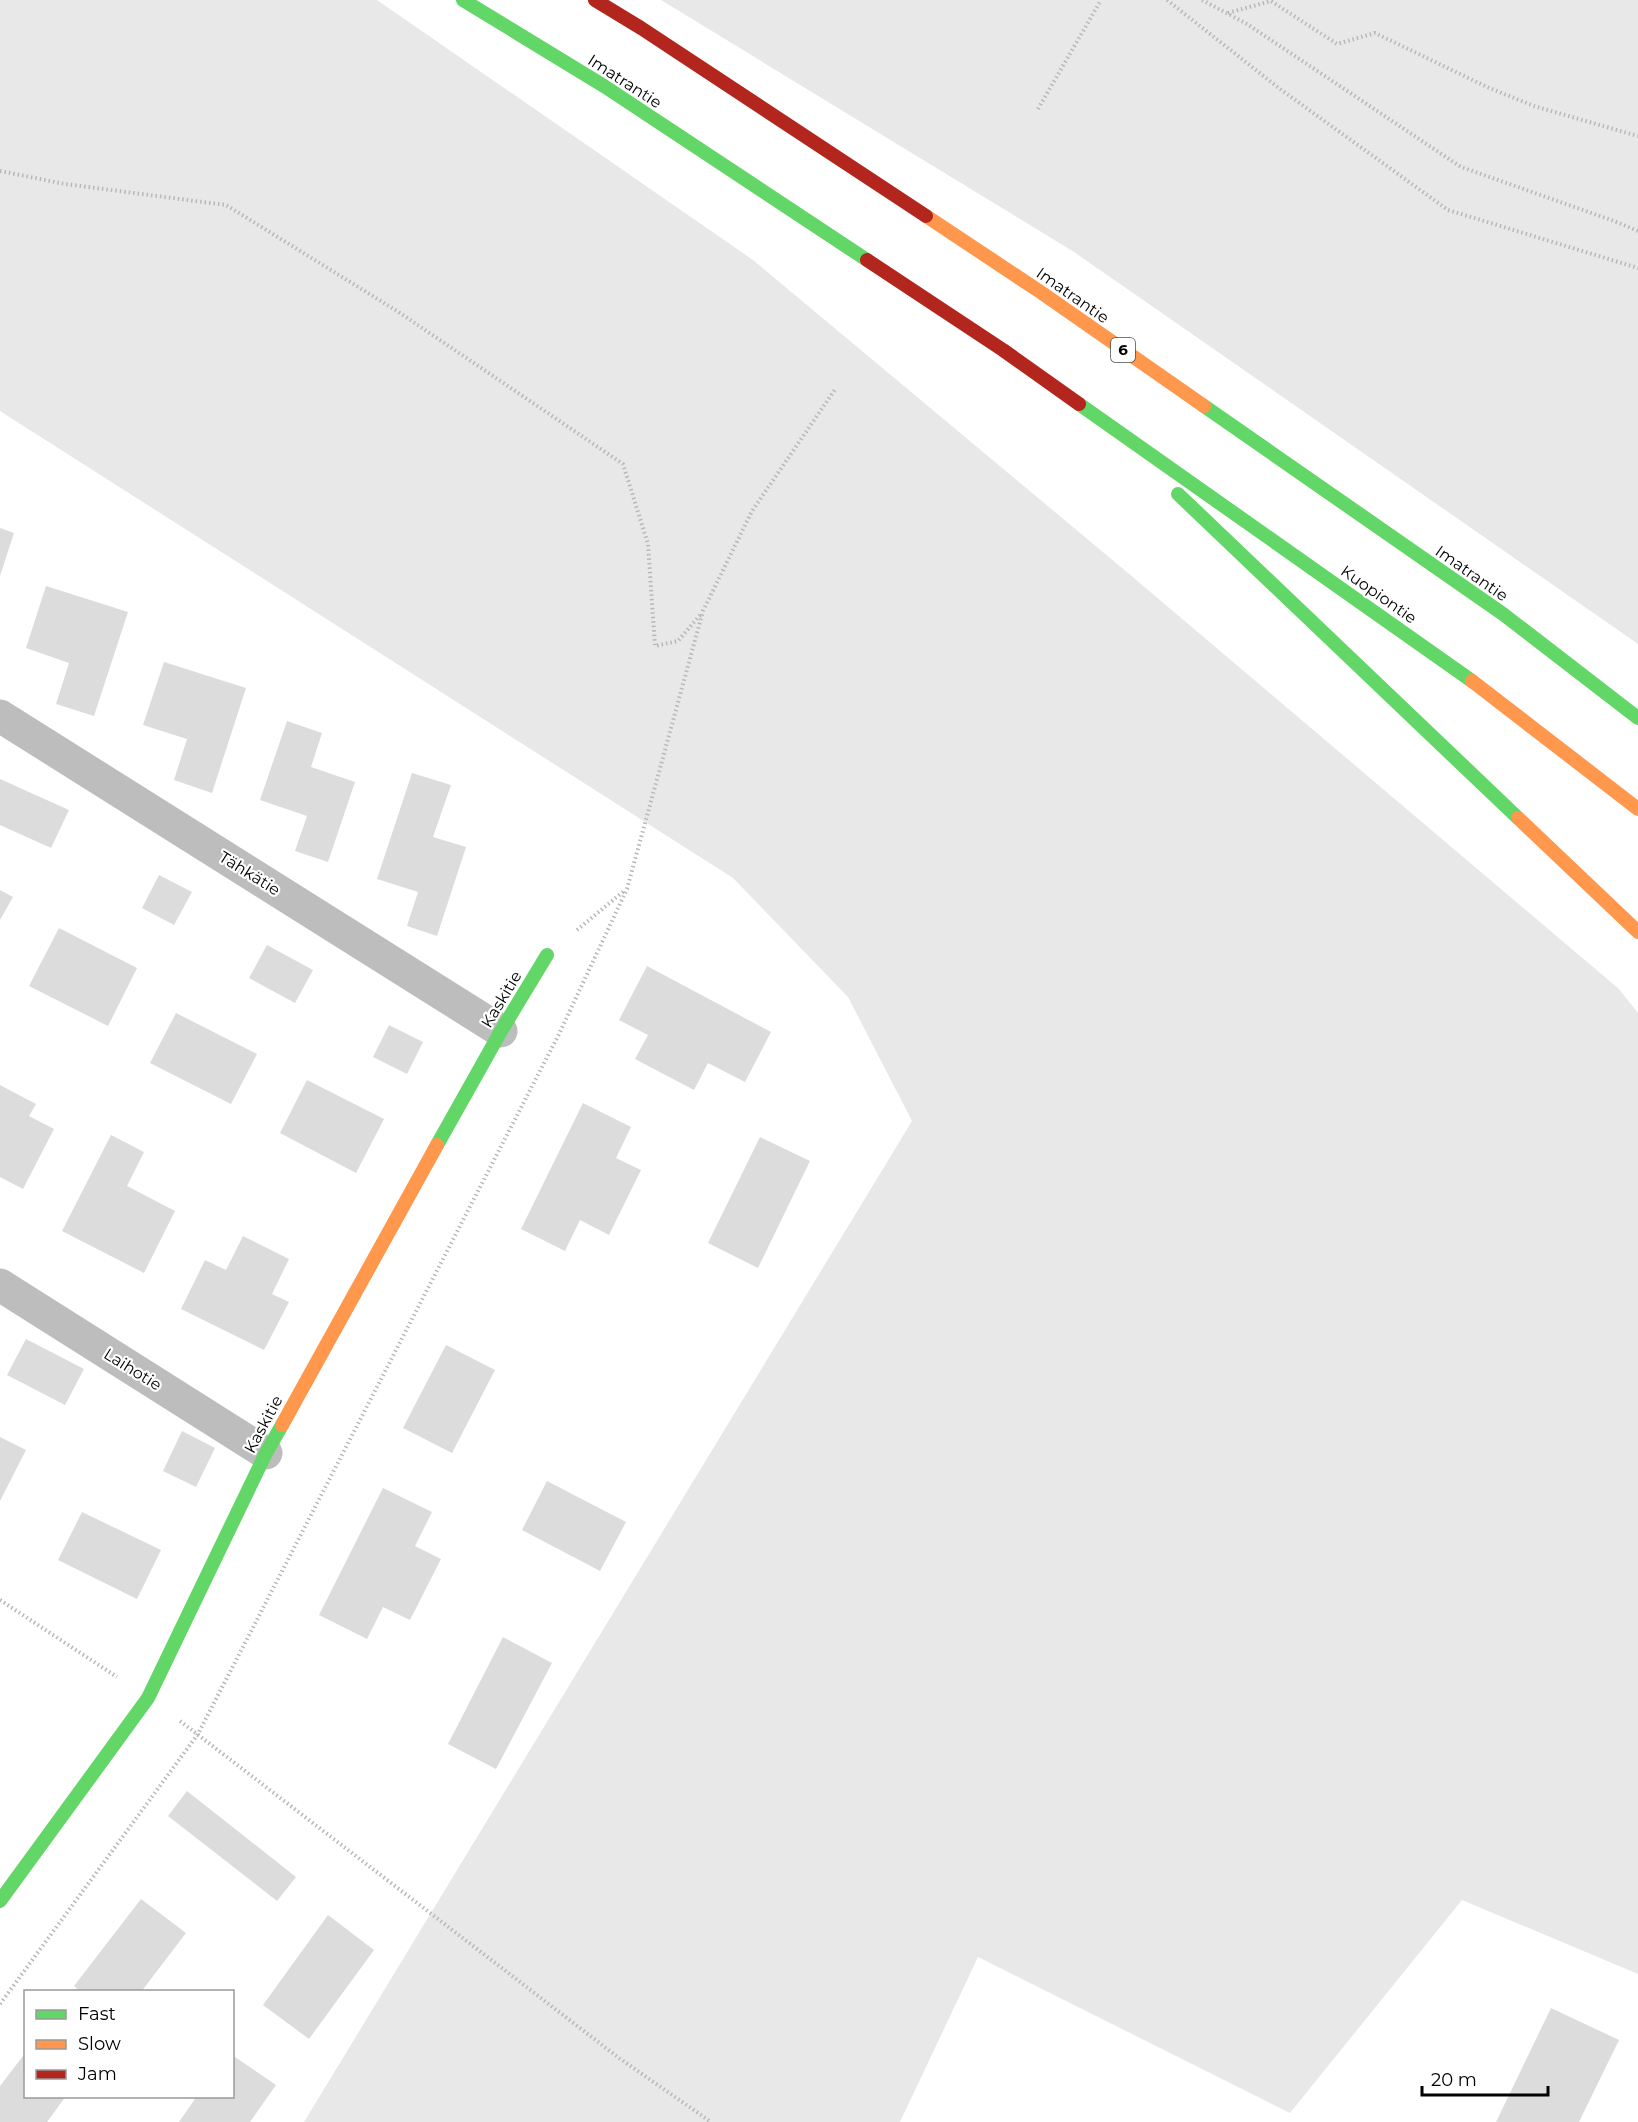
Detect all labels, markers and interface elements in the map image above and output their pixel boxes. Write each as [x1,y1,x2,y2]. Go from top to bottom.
street label: Imatrantie [584,51,665,112]
street label: Imatrantie [1033,263,1113,327]
road number: 6 [1111,338,1135,362]
street label: Imatrantie [1432,541,1512,605]
street label: Kuopiontie [1337,561,1420,628]
street label: Tähkätie [216,847,284,900]
street label: Kaskitie [477,968,526,1031]
street label: Laihotie [100,1344,165,1395]
street label: Kaskitie [240,1392,287,1456]
legend [24,1990,234,2098]
text: Fast [78,2003,116,2025]
text: Slow [78,2033,121,2055]
scale bar [1422,2059,1548,2097]
text: Jam [77,2063,117,2085]
text: 20 m [1431,2069,1477,2091]

